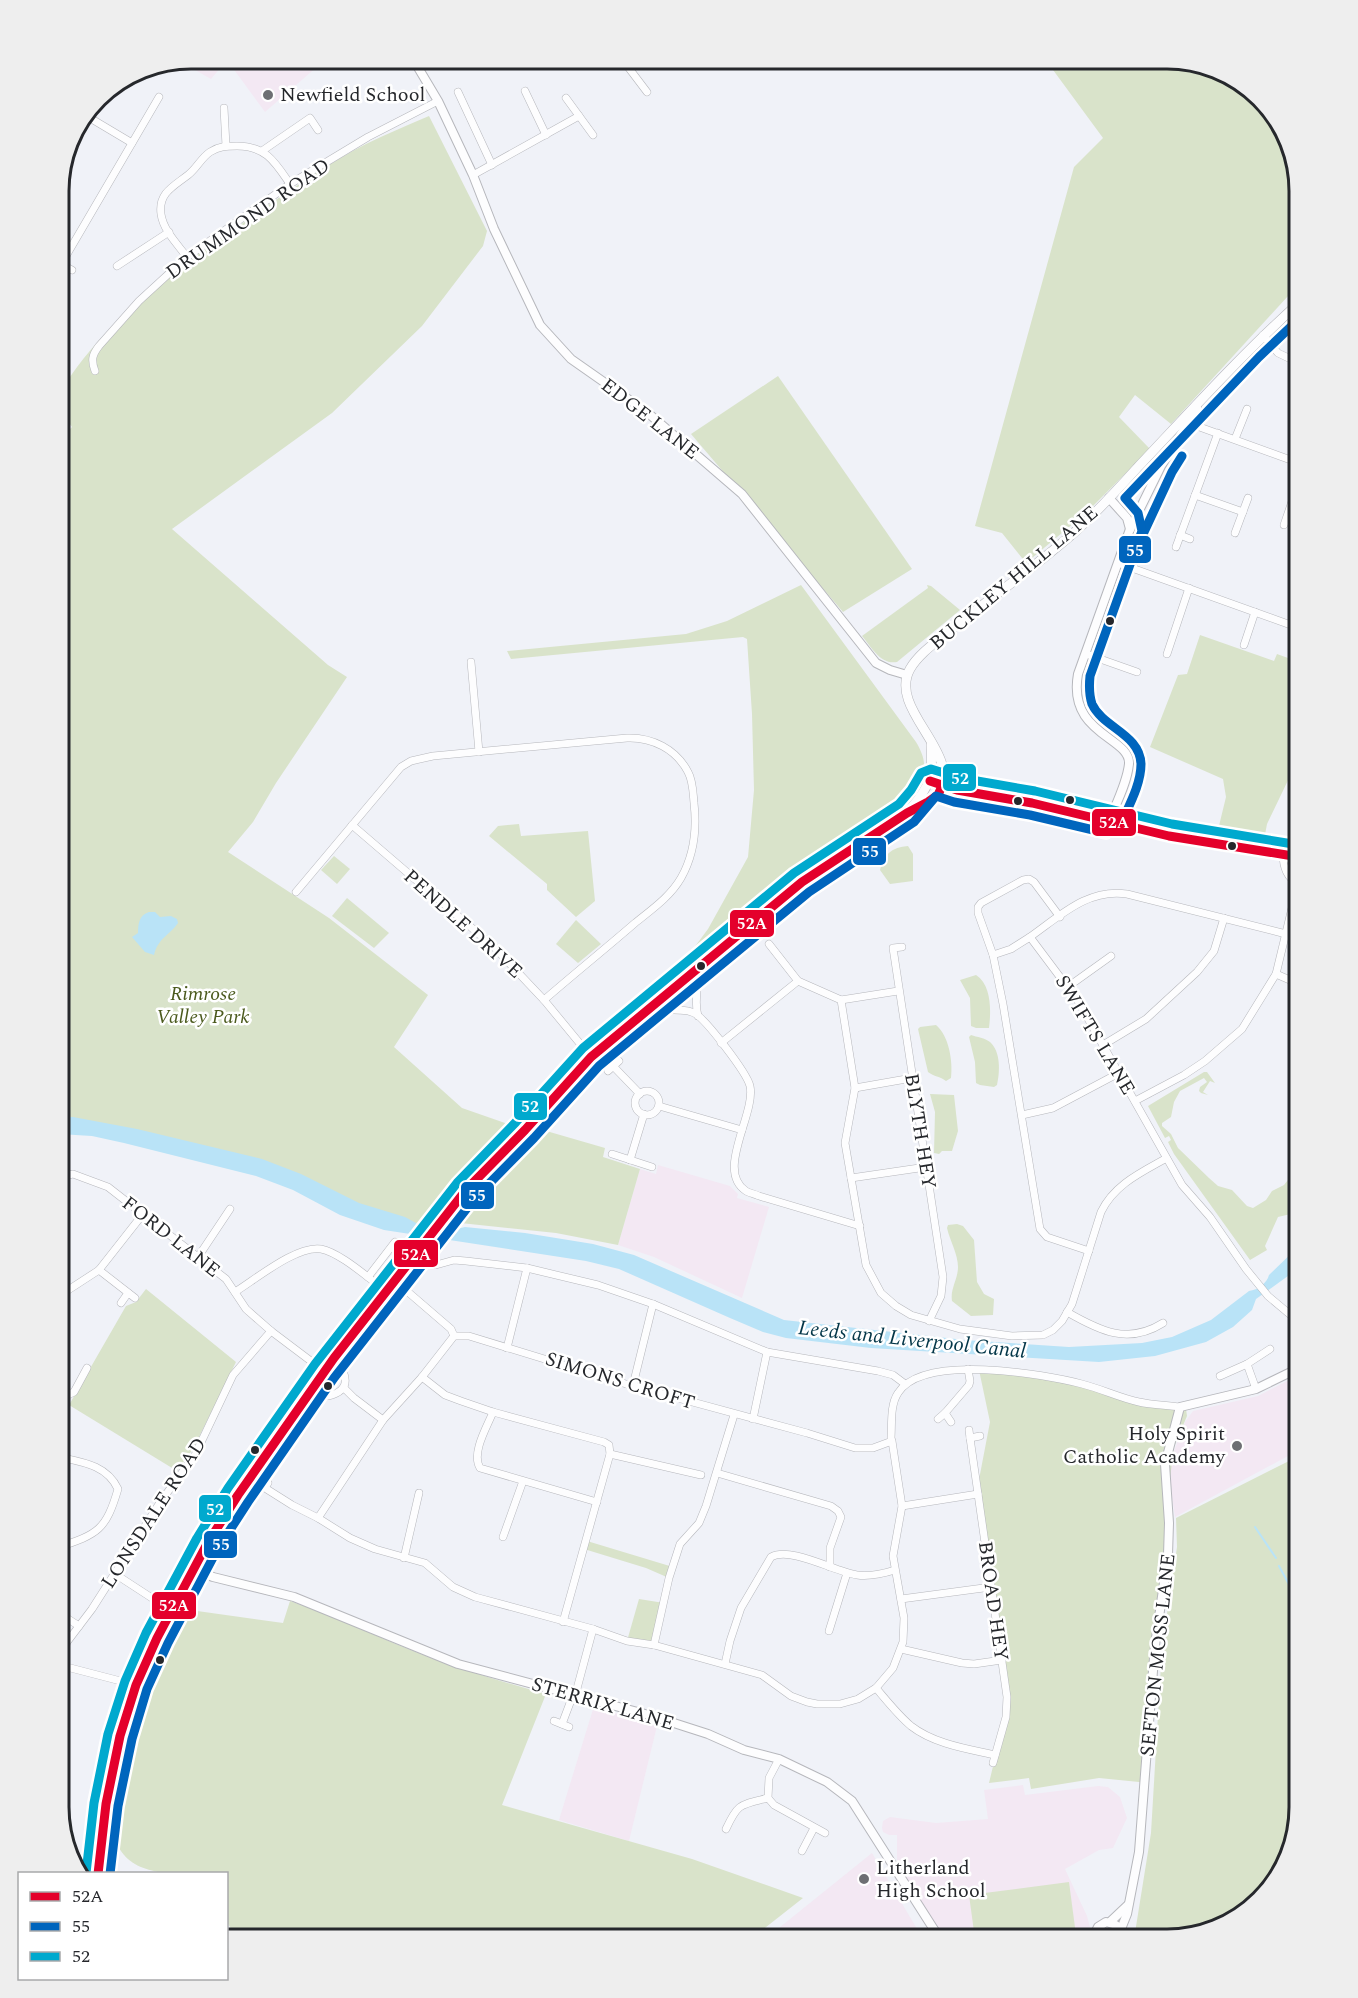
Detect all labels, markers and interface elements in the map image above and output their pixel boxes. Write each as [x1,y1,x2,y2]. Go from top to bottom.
place label: Newfield School [280,80,425,110]
marker: Newfield School [261,88,275,102]
street label: DRUMMOND ROAD [160,151,336,287]
street label: EDGE LANE [594,371,706,467]
street label: BUCKLEY HILL LANE [923,498,1105,658]
line badge: 55 [1118,535,1152,564]
text: 55 [1126,539,1144,563]
unlabelled marker [1104,615,1116,627]
line badge: 52 [942,763,977,792]
text: 52 [951,767,969,791]
unlabelled marker [1064,794,1076,806]
unlabelled marker [1012,795,1024,807]
line badge: 52A [1091,808,1137,837]
text: 52A [1099,811,1130,835]
line badge: 55 [852,837,887,866]
text: 55 [861,840,879,864]
unlabelled marker [1226,840,1238,852]
street label: PENDLE DRIVE [397,862,529,986]
line badge: 52A [729,909,775,938]
text: 52A [737,912,768,936]
unlabelled marker [695,960,707,972]
street label: SWIFTS LANE [1047,969,1143,1101]
park label: Rimrose Valley Park [156,979,250,1032]
street label: BLYTH HEY [896,1071,944,1191]
line badge: 52 [513,1092,548,1121]
text: 52 [521,1095,539,1119]
line badge: 55 [460,1181,495,1210]
text: 55 [468,1184,486,1208]
street label: FORD LANE [115,1189,227,1285]
line badge: 52A [393,1239,439,1268]
text: 52A [401,1243,432,1267]
water label: Leeds and Liverpool Canal [796,1312,1028,1368]
street label: SIMONS CROFT [542,1344,698,1418]
unlabelled marker [322,1380,334,1392]
place label: Holy Spirit Catholic Academy [1063,1419,1226,1472]
street label: LONSDALE ROAD [94,1431,214,1595]
marker: Holy Spirit Catholic Academy [1230,1439,1244,1453]
unlabelled marker [249,1444,261,1456]
line badge: 52 [198,1494,232,1523]
text: 52 [206,1498,224,1522]
line badge: 55 [203,1530,238,1559]
text: 55 [212,1533,230,1557]
street label: BROAD HEY [970,1539,1016,1663]
street label: SEFTON MOSS LANE [1132,1552,1184,1758]
line badge: 52A [151,1591,197,1620]
text: 52A [159,1594,190,1618]
unlabelled marker [154,1654,166,1666]
street label: STERRIX LANE [528,1669,678,1739]
place label: Litherland High School [876,1853,986,1906]
legend [18,1872,228,1980]
marker: Litherland High School [857,1872,871,1886]
text: 52A [72,1883,104,1910]
text: 55 [72,1913,90,1940]
text: 52 [72,1943,90,1970]

